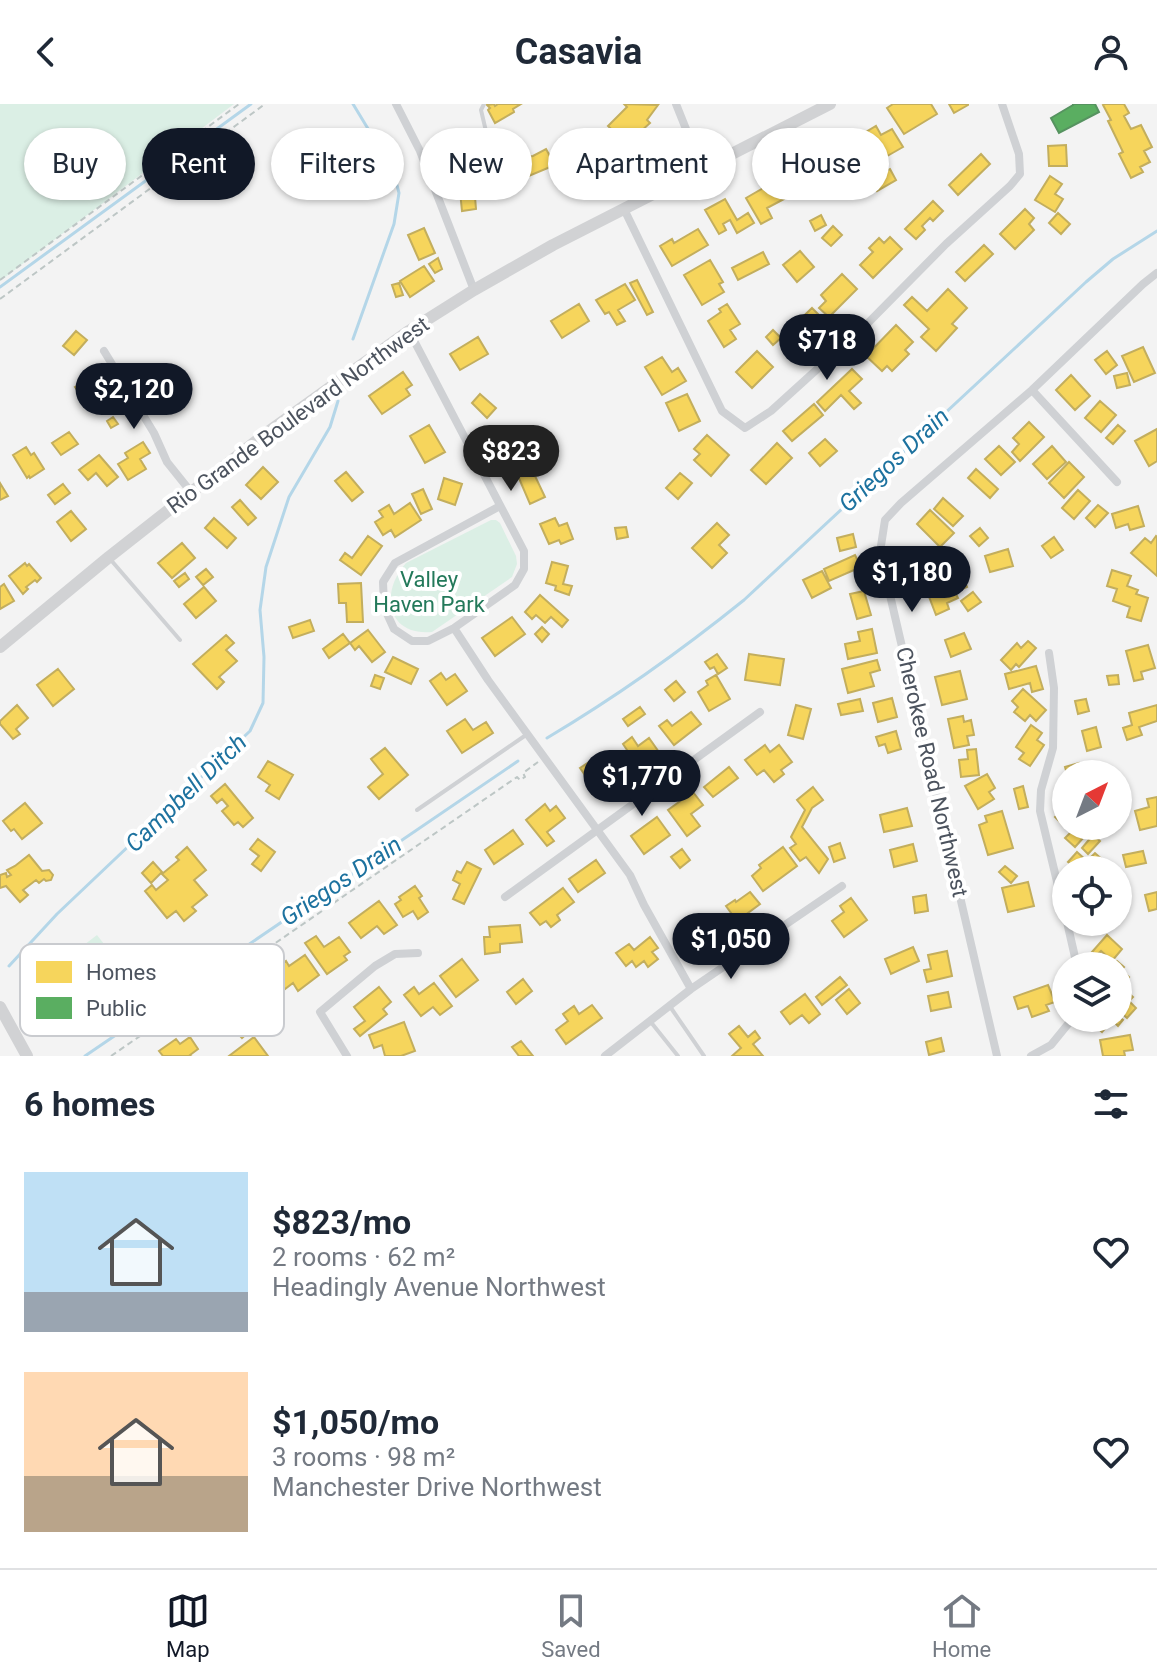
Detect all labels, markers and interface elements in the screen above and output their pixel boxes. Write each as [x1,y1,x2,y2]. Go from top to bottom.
icon: back [24,30,68,74]
icon: person [1089,30,1133,74]
text: Casavia [515,31,642,73]
chip: Buy [24,128,126,200]
chip: Rent [142,128,255,200]
chip: Filters [271,128,404,200]
chip: New [420,128,532,200]
chip: Apartment [548,128,736,200]
chip: House [752,128,889,200]
street label: Rio Grande Boulevard Northwest [162,312,434,518]
pin: $718 [780,314,874,382]
text: $718 [797,325,857,355]
pin: $2,120 [69,363,199,431]
text: $2,120 [94,374,174,404]
water label: Griegos Drain [833,402,955,518]
pin: $823 [464,425,558,493]
text: $823 [481,436,541,466]
pin: $1,180 [847,546,977,614]
text: $1,180 [872,557,952,587]
park label: Valley Haven Park [373,567,486,617]
street label: Cherokee Road Northwest [891,645,973,899]
water label: Campbell Ditch [120,728,252,858]
pin: $1,770 [577,750,707,818]
north arrow [1052,760,1132,840]
map controls [1052,760,1132,1032]
text: $1,770 [602,761,682,791]
water label: Griegos Drain [275,830,407,932]
button: locate [1052,856,1132,936]
pin: $1,050 [666,913,796,981]
text: $1,050 [691,924,771,954]
legend [20,944,284,1036]
button: layers [1052,952,1132,1032]
text: Homes [86,960,157,985]
text: Public [86,996,147,1021]
icon: filters [1089,1082,1133,1126]
text: 6 homes [24,1084,155,1124]
text: $823/mo [272,1202,411,1242]
icon: home [88,1204,184,1300]
icon: heart [1089,1230,1133,1274]
text: 2 rooms · 62 m² [272,1242,455,1272]
text: Headingly Avenue Northwest [272,1272,606,1302]
text: $1,050/mo [272,1402,439,1442]
icon: home [88,1404,184,1500]
icon: heart [1089,1430,1133,1474]
text: 3 rooms · 98 m² [272,1442,455,1472]
text: Manchester Drive Northwest [272,1472,602,1502]
tab: Map [166,1589,210,1662]
tab: Saved [541,1589,601,1662]
tab: Home [932,1589,991,1662]

